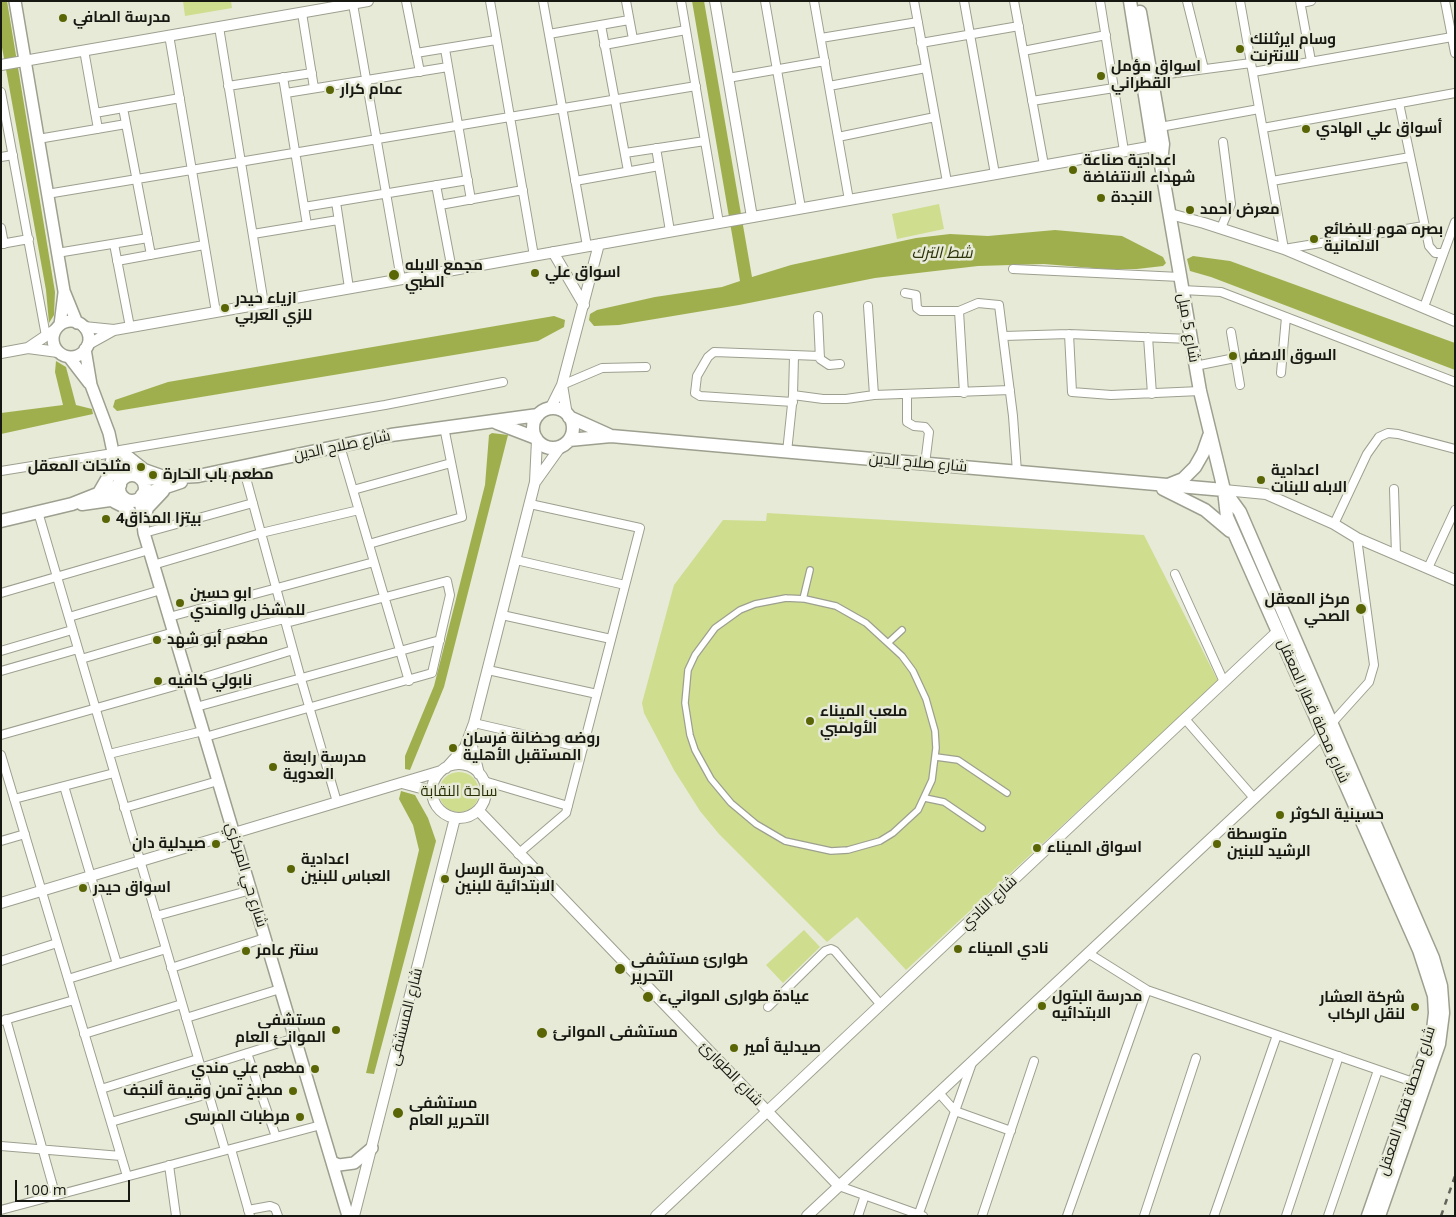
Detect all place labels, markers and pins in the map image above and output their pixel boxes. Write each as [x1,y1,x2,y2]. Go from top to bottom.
place label: مدرسة الصافي [73,9,171,27]
marker: مدرسة الصافي [57,12,69,24]
place label: وسام ايرثلنك للانترنت [1250,31,1336,66]
marker: وسام ايرثلنك للانترنت [1234,43,1246,55]
place label: اسواق مؤمل القطراني [1111,58,1201,93]
marker: اسواق مؤمل القطراني [1095,70,1107,82]
place label: عمام كرار [340,81,403,99]
marker: عمام كرار [324,84,336,96]
place label: أسواق علي الهادي [1316,120,1442,138]
marker: أسواق علي الهادي [1300,123,1312,135]
place label: اعدادية صناعة شهداء الانتفاضة [1083,152,1195,187]
marker: اعدادية صناعة شهداء الانتفاضة [1067,164,1079,176]
place label: النجدة [1111,189,1153,207]
marker: النجدة [1095,192,1107,204]
place label: معرض احمد [1200,201,1280,219]
marker: معرض احمد [1184,204,1196,216]
place label: بصره هوم للبضائع الالمانية [1324,221,1443,256]
marker: بصره هوم للبضائع الالمانية [1308,233,1320,245]
place label: مجمع الابله الطبي [405,257,483,292]
place label: اسواق علي [545,264,621,282]
marker: اسواق علي [529,267,541,279]
marker: مجمع الابله الطبي [387,268,401,282]
place label: ازياء حيدر للزي العربي [235,290,312,325]
marker: ازياء حيدر للزي العربي [219,302,231,314]
place label: السوق الاصفر [1243,347,1337,365]
marker: السوق الاصفر [1227,350,1239,362]
place label: مثلجات المعقل [28,458,131,476]
marker: مثلجات المعقل [135,461,147,473]
place label: اعدادية الابله للبنات [1271,462,1347,497]
place label: مطعم باب الحارة [163,466,274,484]
marker: مطعم باب الحارة [147,469,159,481]
marker: اعدادية الابله للبنات [1255,474,1267,486]
place label: بيتزا المذاق4 [116,510,202,528]
marker: بيتزا المذاق4 [100,513,112,525]
place label: ابو حسين للمشخل والمندي [190,585,305,620]
place label: مركز المعقل الصحي [1265,591,1350,626]
marker: ابو حسين للمشخل والمندي [174,597,186,609]
marker: مركز المعقل الصحي [1354,602,1368,616]
place label: مطعم أبو شهد [167,631,268,649]
marker: مطعم أبو شهد [151,634,163,646]
place label: نابولي كافيه [168,672,252,690]
marker: نابولي كافيه [152,675,164,687]
place label: ملعب الميناء الأولمبي [820,703,907,738]
marker: ملعب الميناء الأولمبي [804,715,816,727]
place label: روضه وحضانة فرسان المستقبل الأهلية [463,730,600,765]
marker: روضه وحضانة فرسان المستقبل الأهلية [447,742,459,754]
place label: مدرسة رابعة العدوية [283,749,366,784]
marker: مدرسة رابعة العدوية [267,761,279,773]
place label: حسينية الكوثر [1290,806,1384,824]
marker: حسينية الكوثر [1274,809,1286,821]
place label: متوسطة الرشيد للبنين [1227,826,1311,861]
place label: صيدلية دان [132,835,206,853]
marker: صيدلية دان [210,838,222,850]
marker: متوسطة الرشيد للبنين [1211,838,1223,850]
place label: اسواق الميناء [1047,839,1142,857]
marker: اسواق الميناء [1031,842,1043,854]
place label: اعدادية العباس للبنين [301,851,391,886]
place label: مدرسة الرسل الابتدائية للبنين [455,861,555,896]
marker: اعدادية العباس للبنين [285,863,297,875]
marker: مدرسة الرسل الابتدائية للبنين [439,873,451,885]
place label: اسواق حيدر [93,879,171,897]
marker: اسواق حيدر [77,882,89,894]
place label: نادي الميناء [968,940,1048,958]
place label: سنتر عامر [256,942,319,960]
marker: نادي الميناء [952,943,964,955]
marker: سنتر عامر [240,945,252,957]
place label: طوارئ مستشفى التحرير [631,951,748,986]
marker: طوارئ مستشفى التحرير [613,962,627,976]
place label: عيادة طوارى الموانيء [659,988,810,1006]
place label: مدرسة البتول الابتدائيه [1052,988,1142,1023]
place label: شركة العشار لنقل الركاب [1319,989,1405,1024]
marker: عيادة طوارى الموانيء [641,990,655,1004]
marker: مدرسة البتول الابتدائيه [1036,1000,1048,1012]
marker: شركة العشار لنقل الركاب [1409,1001,1421,1013]
place label: مستشفى الموانئ العام [235,1012,326,1047]
marker: مستشفى الموانئ العام [330,1024,342,1036]
place label: مستشفى الموانئ [553,1024,678,1042]
marker: مستشفى الموانئ [535,1026,549,1040]
place label: صيدلية أمير [744,1039,821,1057]
marker: صيدلية أمير [728,1042,740,1054]
place label: مطعم علي مندي [191,1060,305,1078]
marker: مطعم علي مندي [309,1063,321,1075]
place label: مطبخ تمن وقيمة ألنجف [123,1082,283,1100]
marker: مطبخ تمن وقيمة ألنجف [287,1085,299,1097]
place label: مستشفى التحرير العام [409,1095,490,1130]
marker: مستشفى التحرير العام [391,1106,405,1120]
place label: مرطبات المرسى [185,1108,290,1126]
marker: مرطبات المرسى [294,1111,306,1123]

